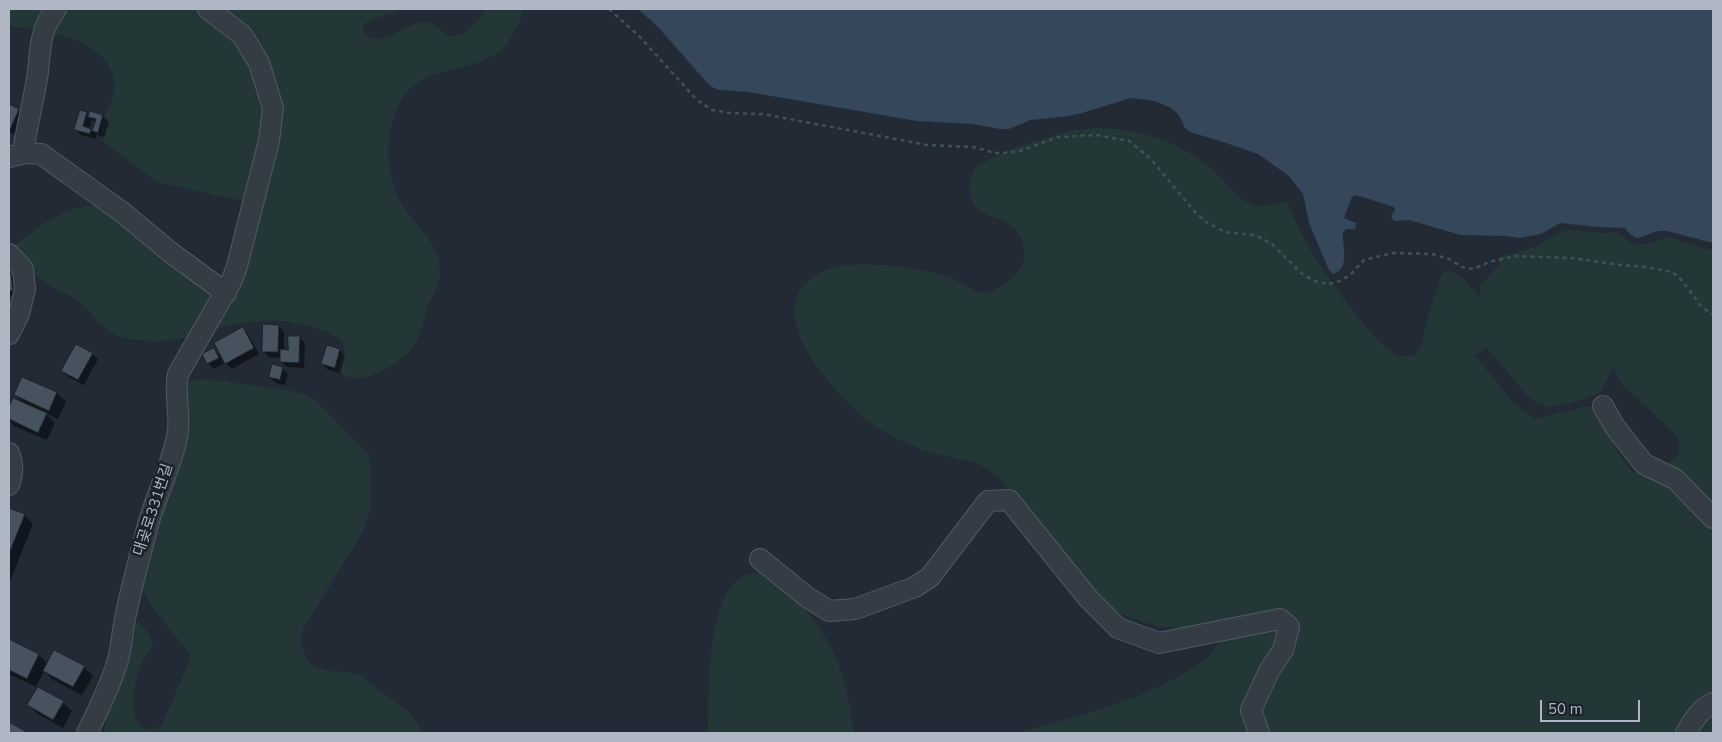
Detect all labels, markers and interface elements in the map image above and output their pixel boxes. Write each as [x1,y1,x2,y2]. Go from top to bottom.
street label: 대곶로331번길 [131,462,177,558]
scale bar [1542,690,1642,722]
text: 50 m [1548,699,1583,719]

